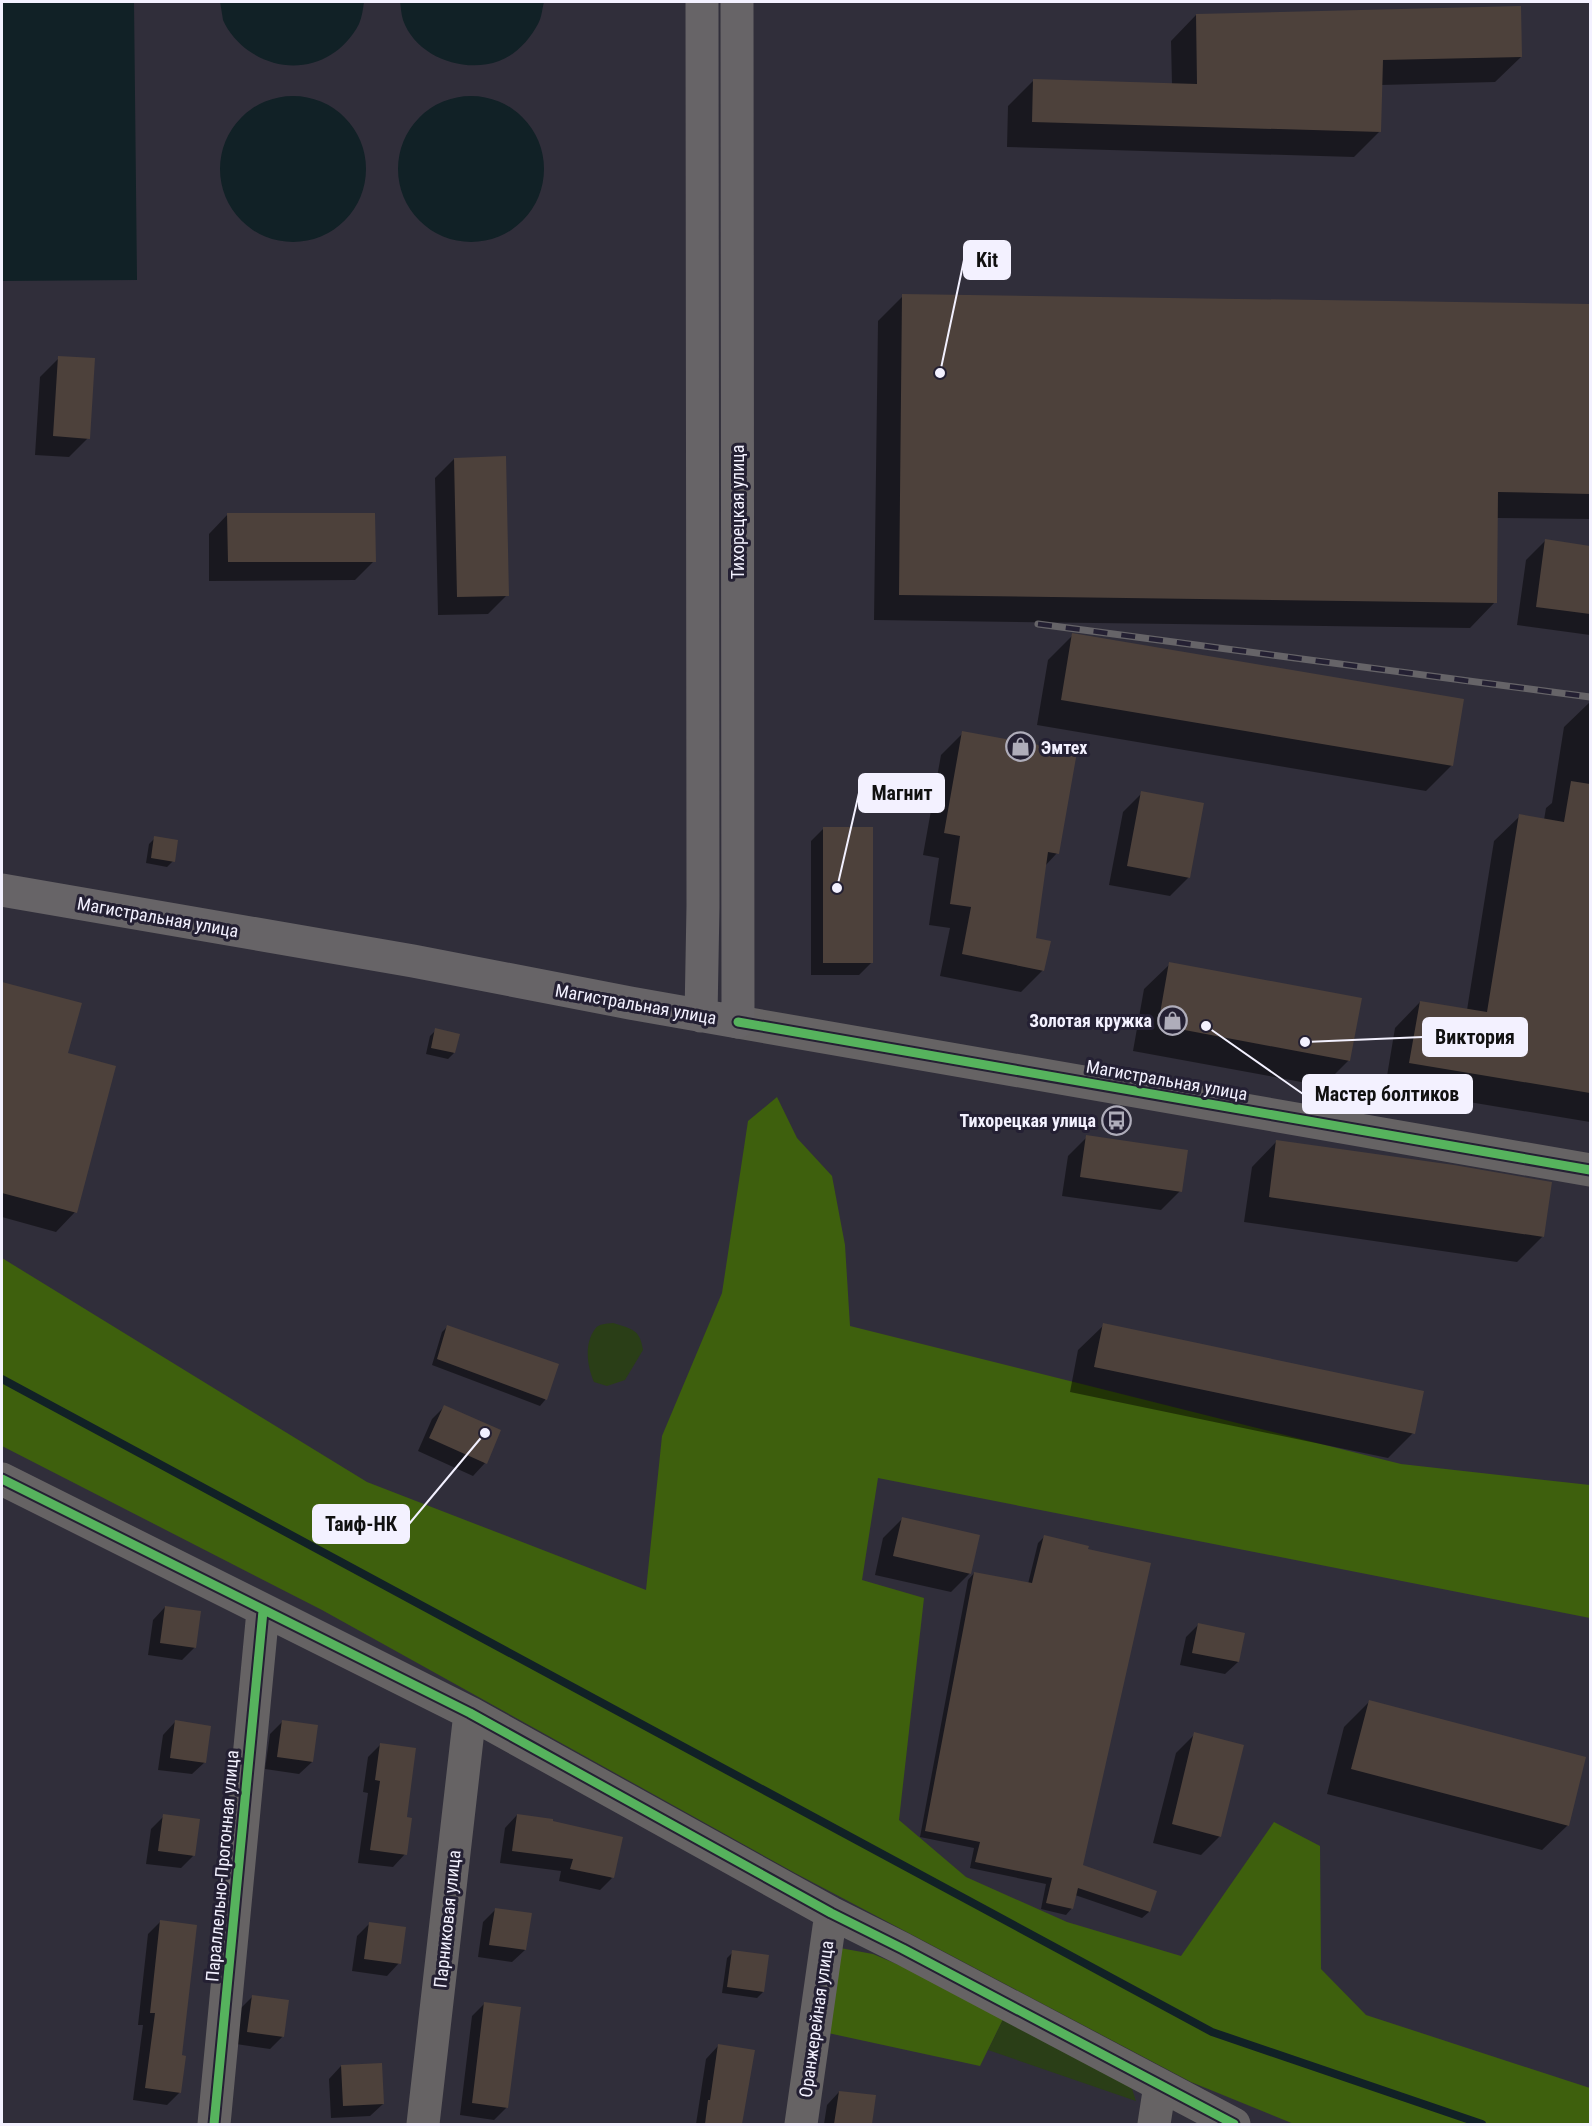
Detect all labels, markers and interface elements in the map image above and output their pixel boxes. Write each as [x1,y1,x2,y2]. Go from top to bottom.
callout: Kit [964,241,1010,279]
text: Kit [976,248,998,272]
street label: Тихорецкая улица [727,445,748,579]
shop icon: Эмтех [1004,731,1036,763]
place label: Эмтех [1041,737,1088,758]
callout: Магнит [859,774,944,812]
text: Магнит [871,781,933,805]
street label: Магистральная улица [76,892,240,942]
street label: Магистральная улица [554,979,718,1029]
shop icon: Золотая кружка [1157,1004,1189,1036]
place label: Золотая кружка [1029,1010,1152,1031]
callout: Виктория [1423,1018,1527,1056]
text: Виктория [1435,1025,1515,1049]
street label: Магистральная улица [1085,1055,1249,1105]
callout: Мастер болтиков [1303,1075,1472,1113]
text: Мастер болтиков [1315,1082,1459,1106]
bus stop icon: Тихорецкая улица [1101,1104,1133,1136]
place label: Тихорецкая улица [960,1110,1096,1131]
callout: Таиф-НК [313,1505,409,1543]
text: Таиф-НК [325,1512,398,1536]
street label: Параллельно-Прогонная улица [201,1749,243,1983]
street label: Парниковая улица [429,1849,465,1989]
street label: Оранжерейная улица [795,1939,837,2099]

